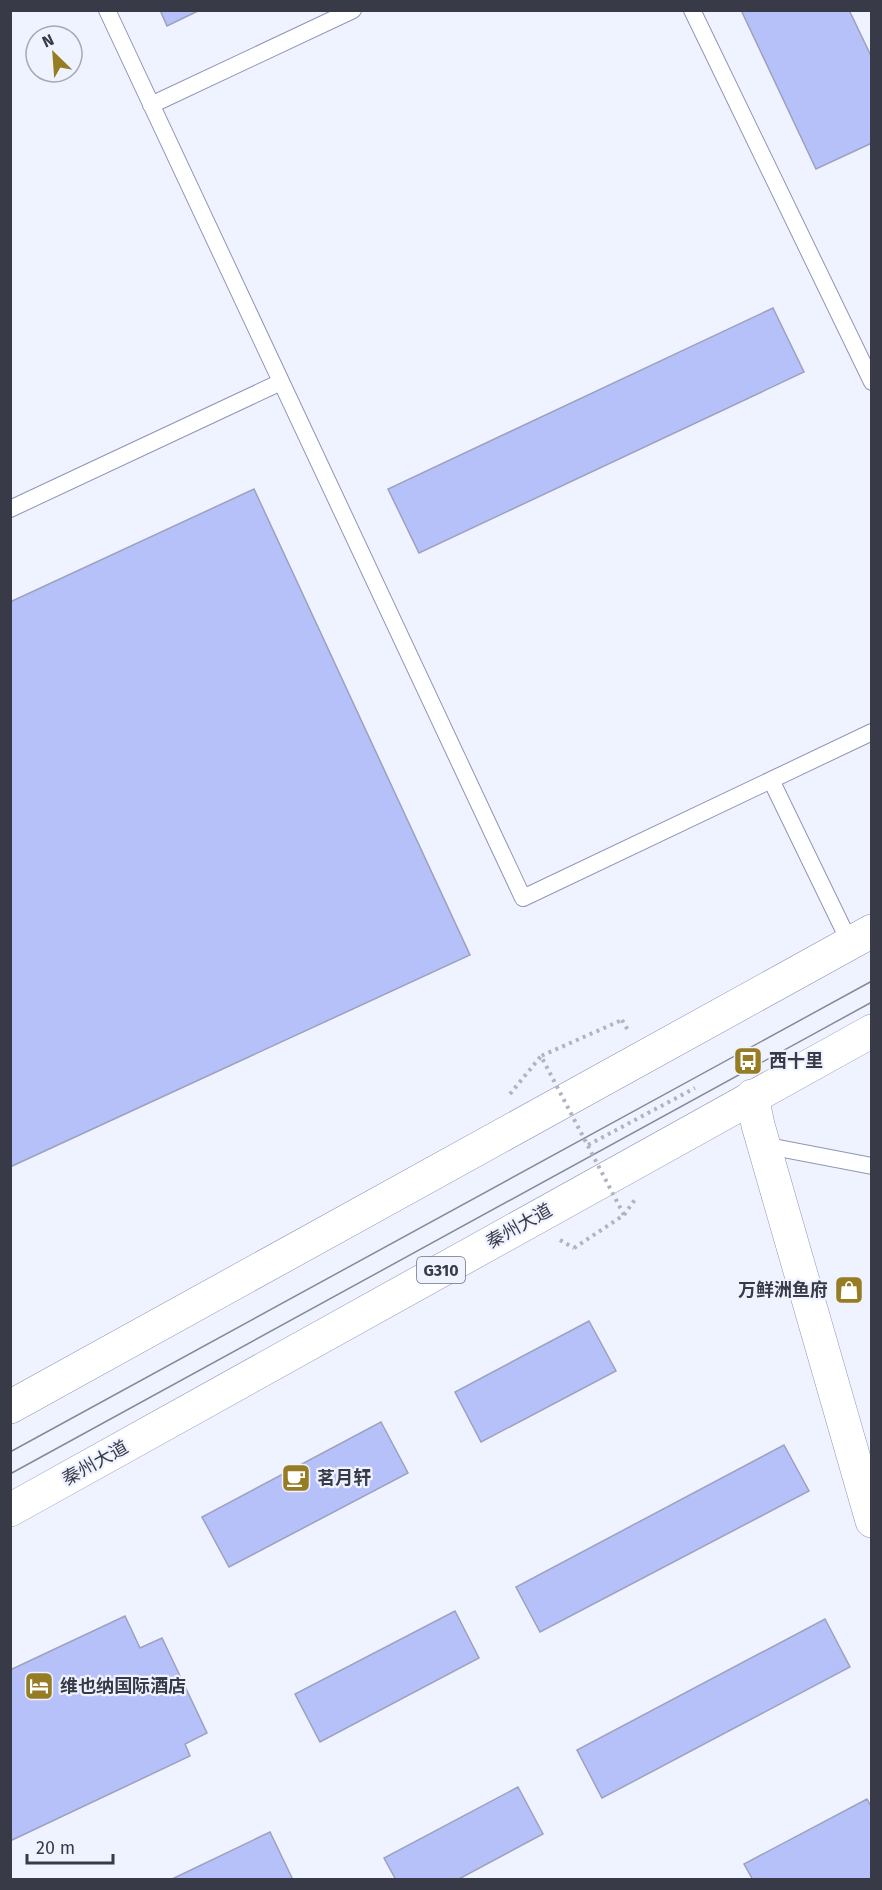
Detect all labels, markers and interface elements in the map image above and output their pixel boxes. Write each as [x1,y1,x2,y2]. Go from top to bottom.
north arrow [24,24,84,84]
text: N [39,30,57,52]
bus stop icon: 西十里 [732,1045,764,1077]
place label: 西十里 [769,1050,823,1072]
street label: 秦州大道 [482,1199,556,1253]
road number: G310 [417,1257,465,1283]
shop icon: 万鲜洲鱼府 [833,1274,865,1306]
place label: 万鲜洲鱼府 [738,1279,828,1301]
street label: 秦州大道 [58,1436,132,1490]
cafe icon: 茗月轩 [280,1462,312,1494]
place label: 茗月轩 [317,1467,371,1489]
hotel icon: 维也纳国际酒店 [23,1670,55,1702]
place label: 维也纳国际酒店 [60,1675,186,1697]
scale bar [27,1827,112,1865]
text: 20 m [36,1837,75,1859]

